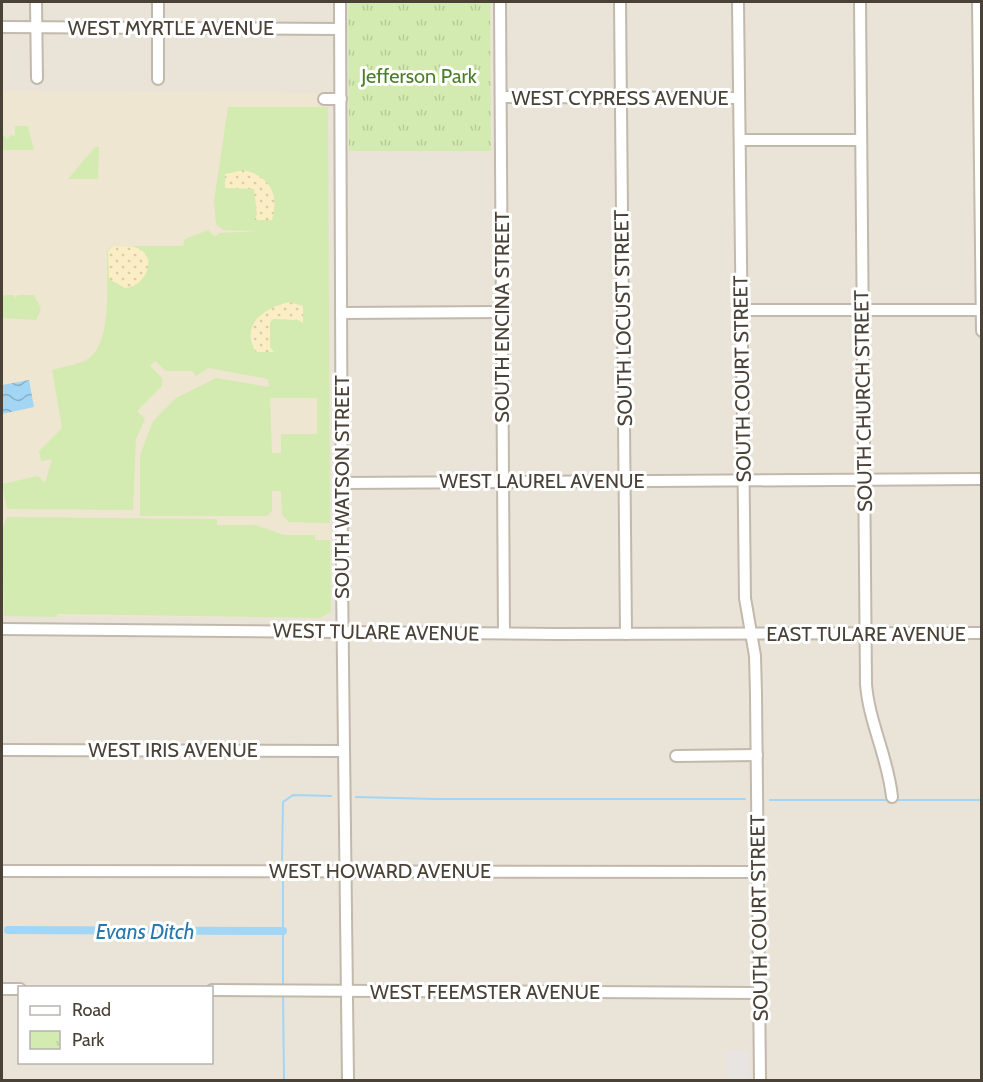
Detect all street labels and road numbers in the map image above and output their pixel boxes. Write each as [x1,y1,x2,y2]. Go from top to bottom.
street label: WEST MYRTLE AVENUE [68,16,274,40]
street label: WEST CYPRESS AVENUE [511,86,729,110]
street label: SOUTH LOCUST STREET [609,209,637,427]
street label: SOUTH ENCINA STREET [490,211,514,423]
street label: SOUTH COURT STREET [728,275,756,483]
street label: SOUTH CHURCH STREET [849,289,877,512]
street label: SOUTH WATSON STREET [330,375,354,599]
street label: WEST LAUREL AVENUE [439,469,645,493]
street label: WEST TULARE AVENUE [273,618,479,646]
street label: EAST TULARE AVENUE [766,622,966,646]
street label: WEST IRIS AVENUE [88,738,258,762]
street label: SOUTH COURT STREET [745,814,773,1022]
street label: WEST HOWARD AVENUE [269,859,491,883]
street label: WEST FEEMSTER AVENUE [370,980,600,1004]

